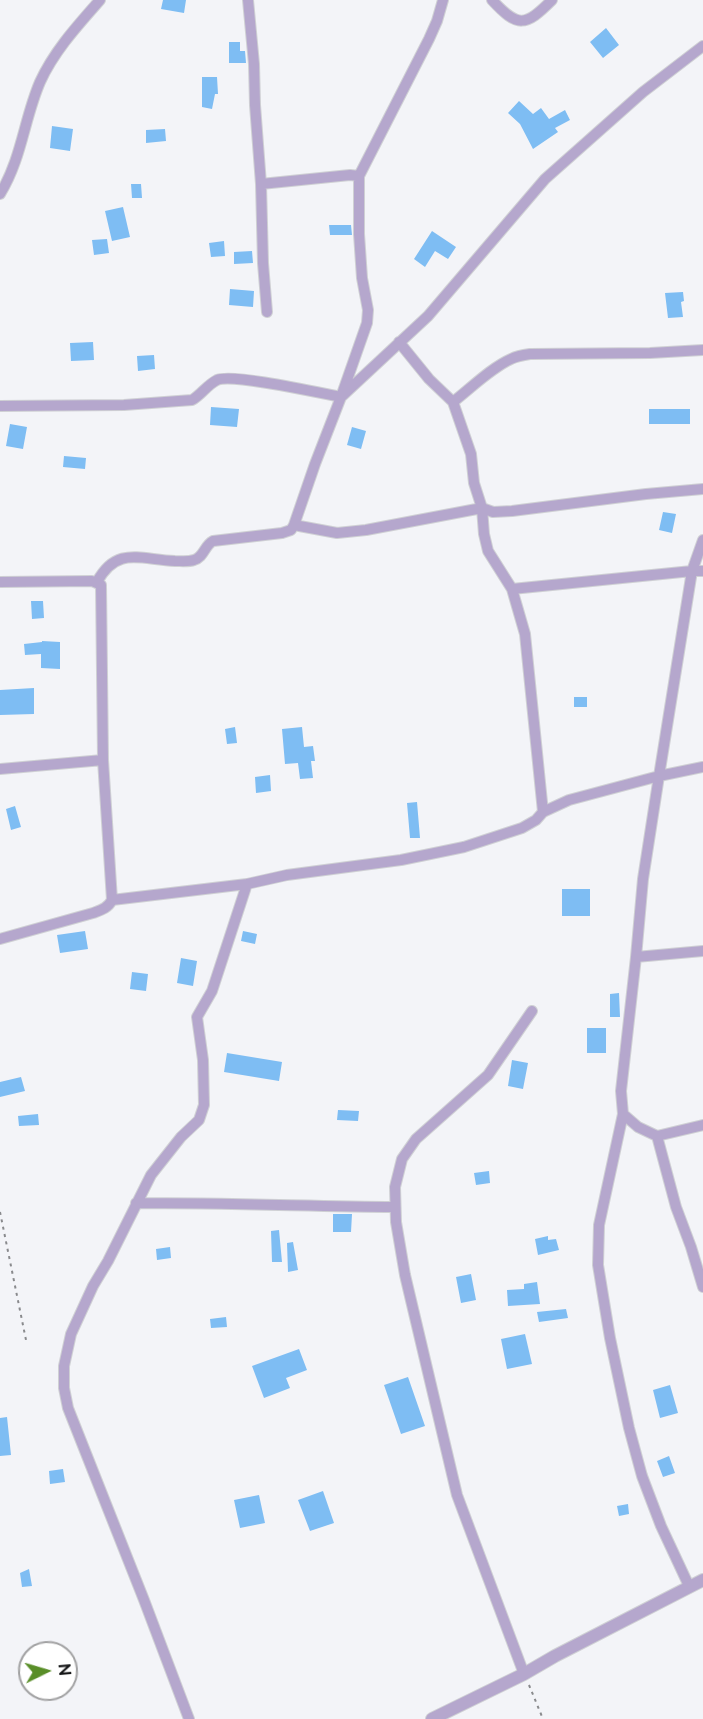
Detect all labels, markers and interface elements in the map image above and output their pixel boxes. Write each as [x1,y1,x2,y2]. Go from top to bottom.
north arrow [18,1641,78,1701]
text: N [54,1663,74,1676]

